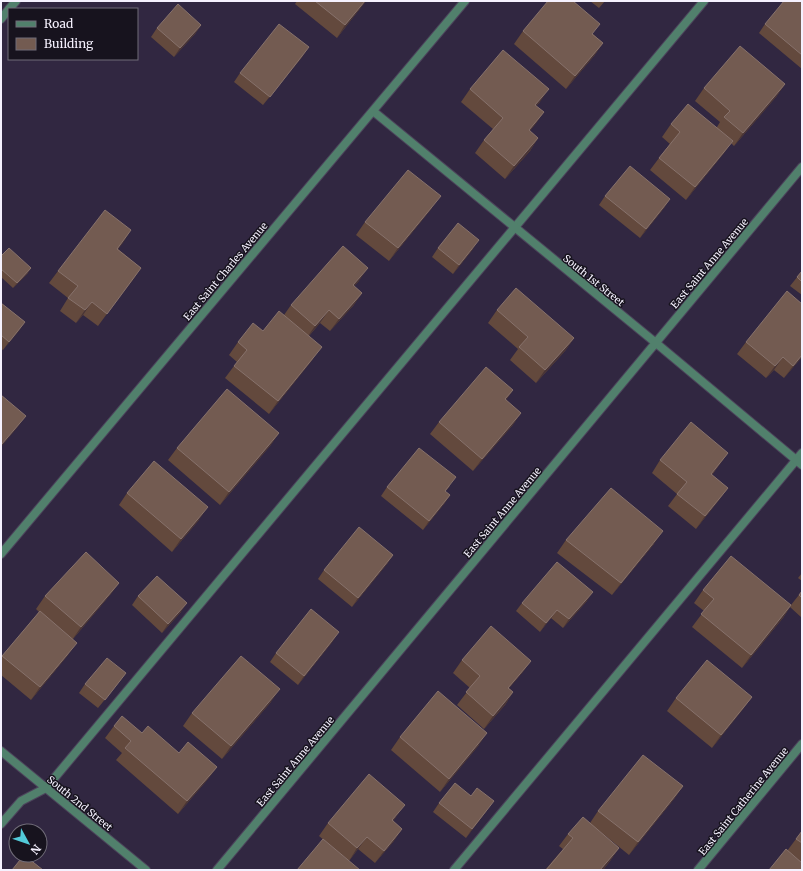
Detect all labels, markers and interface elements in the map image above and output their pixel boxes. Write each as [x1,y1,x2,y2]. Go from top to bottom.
legend [8,8,138,60]
text: Road [44,16,73,31]
text: Building [44,36,94,51]
street label: East Saint Anne Avenue [668,216,751,311]
street label: East Saint Charles Avenue [180,220,270,323]
street label: South 1st Street [560,252,627,309]
street label: East Saint Anne Avenue [461,465,544,560]
street label: East Saint Anne Avenue [254,714,337,809]
street label: East Saint Catherine Avenue [696,745,791,858]
street label: South 2nd Street [44,773,115,834]
north arrow [8,823,48,863]
text: N [27,842,44,857]

